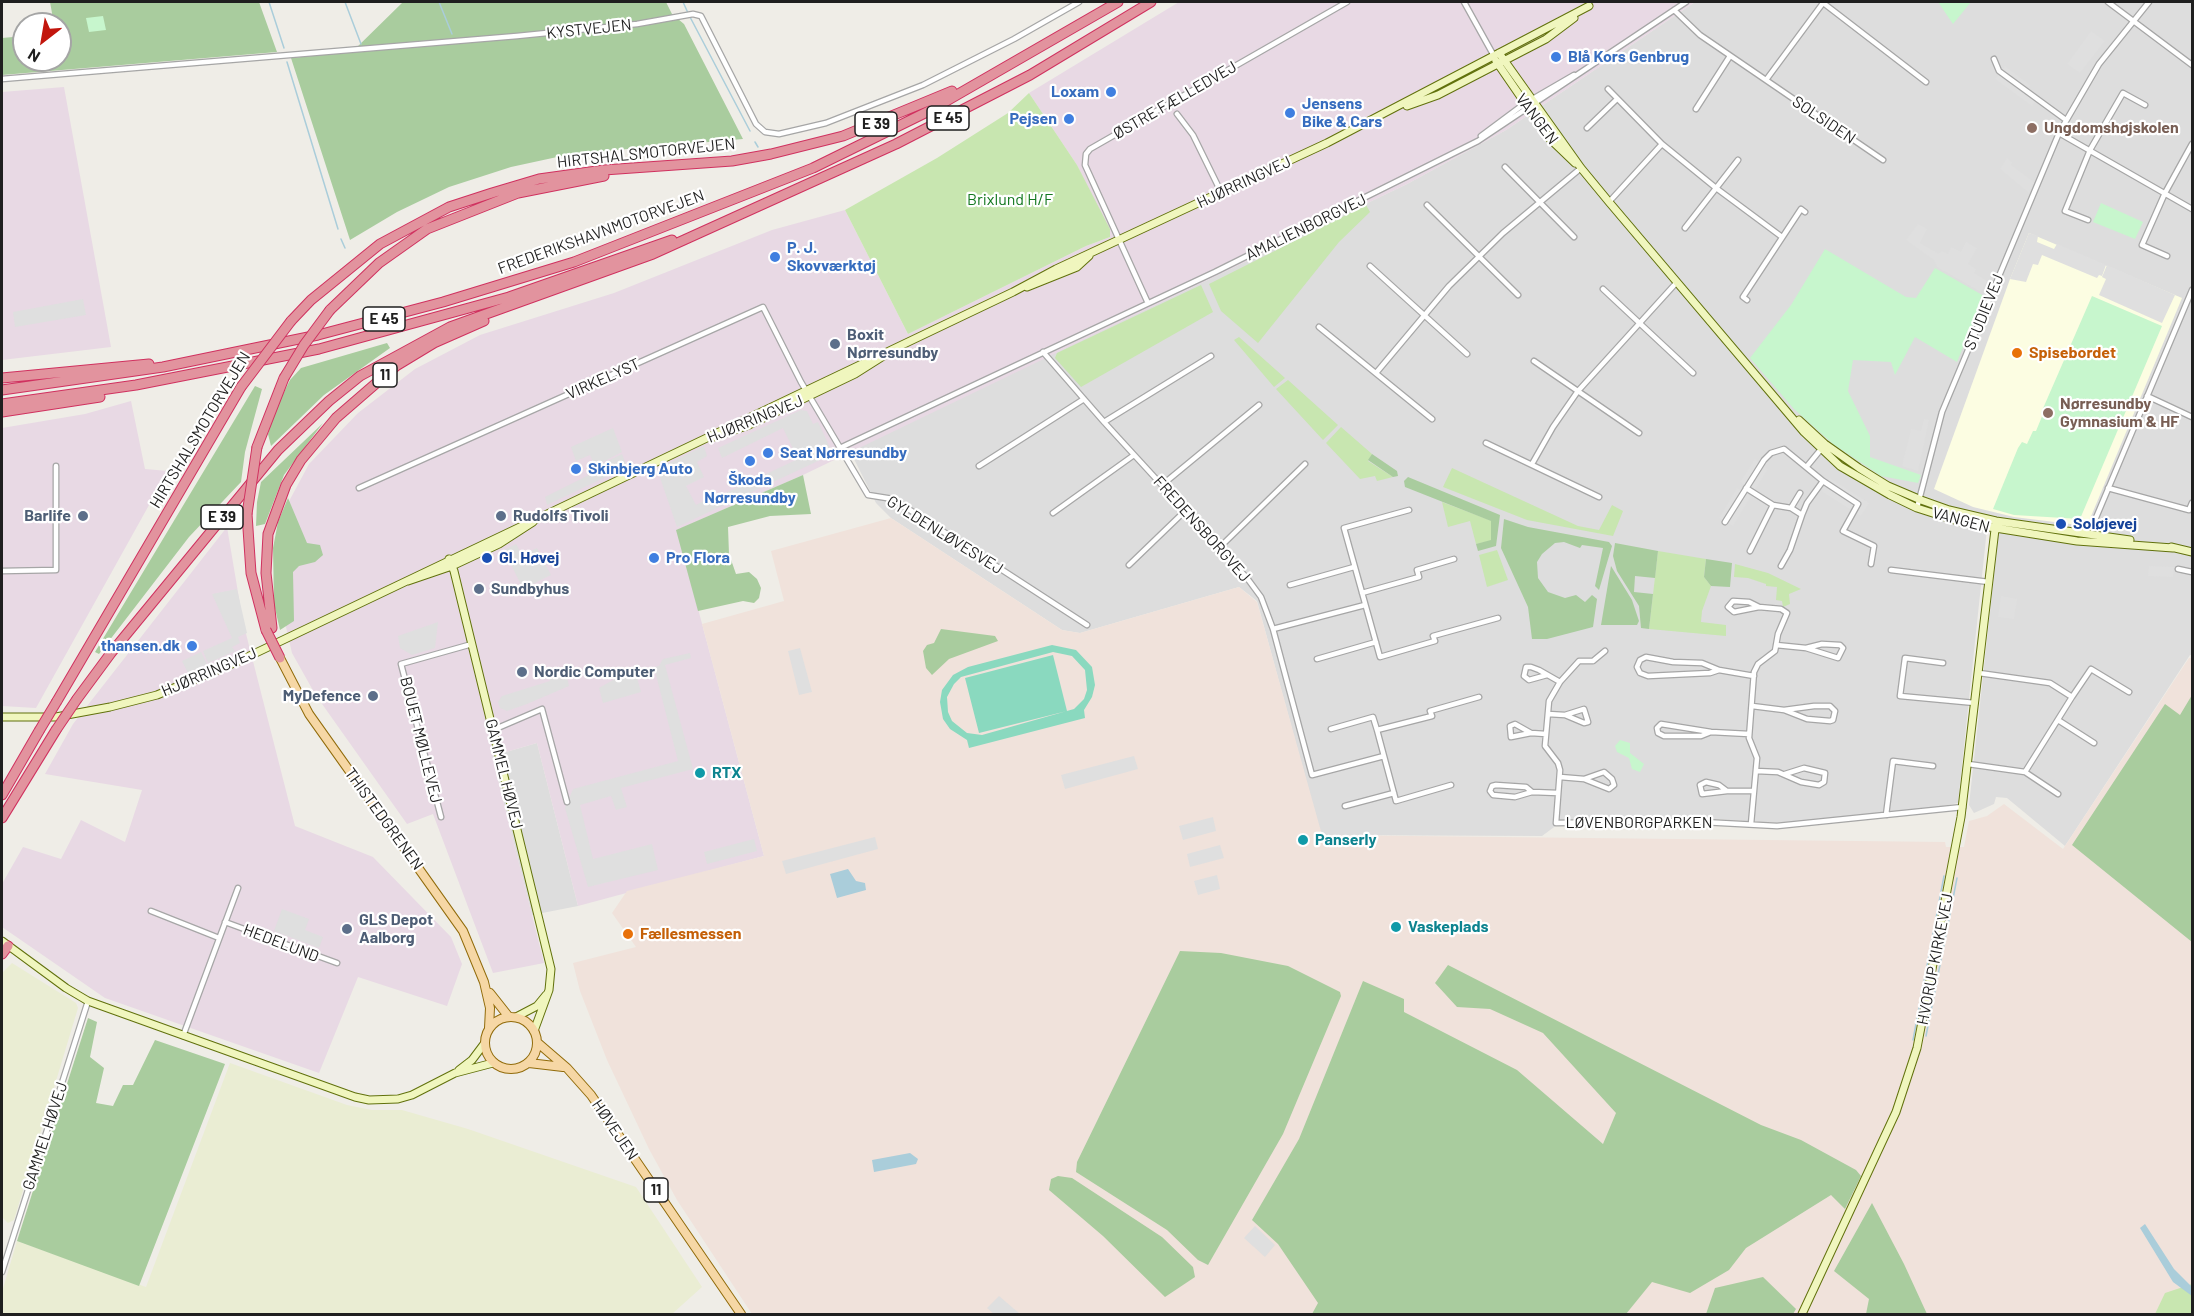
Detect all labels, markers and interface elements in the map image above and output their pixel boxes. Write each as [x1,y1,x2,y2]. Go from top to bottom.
north arrow [12,12,72,72]
street label: KYSTVEJEN [546,15,632,43]
text: N [24,45,43,67]
place label: Blå Kors Genbrug [1568,47,1689,67]
marker: Blå Kors Genbrug [1549,50,1563,64]
street label: ØSTRE FÆLLEDVEJ [1110,57,1240,143]
place label: Loxam [1051,82,1099,102]
marker: Loxam [1104,85,1118,99]
street label: VANGEN [1512,90,1562,148]
street label: SOLSIDEN [1789,92,1859,148]
place label: Jensens Bike & Cars [1302,94,1382,132]
road number: E 45 [927,106,969,130]
marker: Jensens Bike & Cars [1283,106,1297,120]
place label: Pejsen [1010,109,1057,129]
road number: E 39 [855,112,897,136]
marker: Pejsen [1062,112,1076,126]
place label: Ungdomshøjskolen [2044,118,2179,138]
marker: Ungdomshøjskolen [2025,121,2039,135]
street label: HIRTSHALSMOTORVEJEN [556,134,736,172]
street label: HJØRRINGVEJ [1194,152,1294,212]
street label: FREDERIKSHAVNMOTORVEJEN [495,186,707,278]
street label: AMALIENBORGVEJ [1243,189,1369,265]
park label: Brixlund H/F [967,190,1053,210]
place label: P. J. Skovværktøj [787,238,876,276]
marker: P. J. Skovværktøj [768,250,782,264]
street label: STUDIEVEJ [1960,271,2008,353]
road number: E 45 [363,307,405,331]
place label: Boxit Nørresundby [847,325,938,363]
marker: Boxit Nørresundby [828,337,842,351]
place label: Spisebordet [2029,343,2116,363]
marker: Spisebordet [2010,346,2024,360]
street label: HIRTSHALSMOTORVEJEN [146,348,254,512]
street label: VIRKELYST [563,354,643,404]
road number: 11 [373,363,397,387]
street label: HJØRRINGVEJ [704,391,806,447]
place label: Nørresundby Gymnasium & HF [2060,394,2179,432]
marker: Nørresundby Gymnasium & HF [2041,406,2055,420]
place label: Seat Nørresundby [780,443,907,463]
marker: Seat Nørresundby [761,446,775,460]
marker: Škoda Nørresundby [743,454,757,468]
place label: Skinbjerg Auto [588,459,693,479]
marker: Skinbjerg Auto [569,462,583,476]
place label: Škoda Nørresundby [704,470,796,508]
street label: FREDENSBORGVEJ [1149,472,1255,586]
street label: GYLDENLØVESVEJ [883,492,1007,578]
street label: VANGEN [1930,503,1992,537]
road number: E 39 [201,505,243,529]
place label: Barlife [24,506,71,526]
place label: Rudolfs Tivoli [513,506,609,526]
marker: Barlife [76,509,90,523]
marker: Rudolfs Tivoli [494,509,508,523]
place label: Soløjevej [2073,514,2137,534]
marker: Soløjevej [2054,517,2068,531]
place label: Gl. Høvej [499,548,559,568]
place label: Pro Flora [666,548,730,568]
marker: Gl. Høvej [480,551,494,565]
marker: Pro Flora [647,551,661,565]
place label: Sundbyhus [491,579,569,599]
marker: Sundbyhus [472,582,486,596]
place label: thansen.dk [101,636,180,656]
marker: thansen.dk [185,639,199,653]
street label: HJØRRINGVEJ [158,643,260,701]
place label: Nordic Computer [534,662,655,682]
marker: Nordic Computer [515,665,529,679]
street label: BOUET MØLLEVEJ [396,675,446,805]
place label: MyDefence [283,686,361,706]
marker: MyDefence [366,689,380,703]
street label: GAMMEL HØVEJ [481,717,527,831]
place label: RTX [712,763,741,783]
street label: THISTEDGRENEN [340,764,428,874]
marker: RTX [693,766,707,780]
street label: LØVENBORGPARKEN [1566,813,1712,833]
place label: Panserly [1315,830,1377,850]
marker: Panserly [1296,833,1310,847]
street label: HVORUP KIRKEVEJ [1913,891,1957,1027]
place label: GLS Depot Aalborg [359,910,433,948]
place label: Vaskeplads [1408,917,1489,937]
street label: HEDELUND [240,920,322,966]
marker: Vaskeplads [1389,920,1403,934]
marker: GLS Depot Aalborg [340,922,354,936]
place label: Fællesmessen [640,924,741,944]
marker: Fællesmessen [621,927,635,941]
street label: GAMMEL HØVEJ [18,1079,72,1193]
street label: HØVEJEN [588,1096,642,1164]
road number: 11 [644,1178,668,1202]

